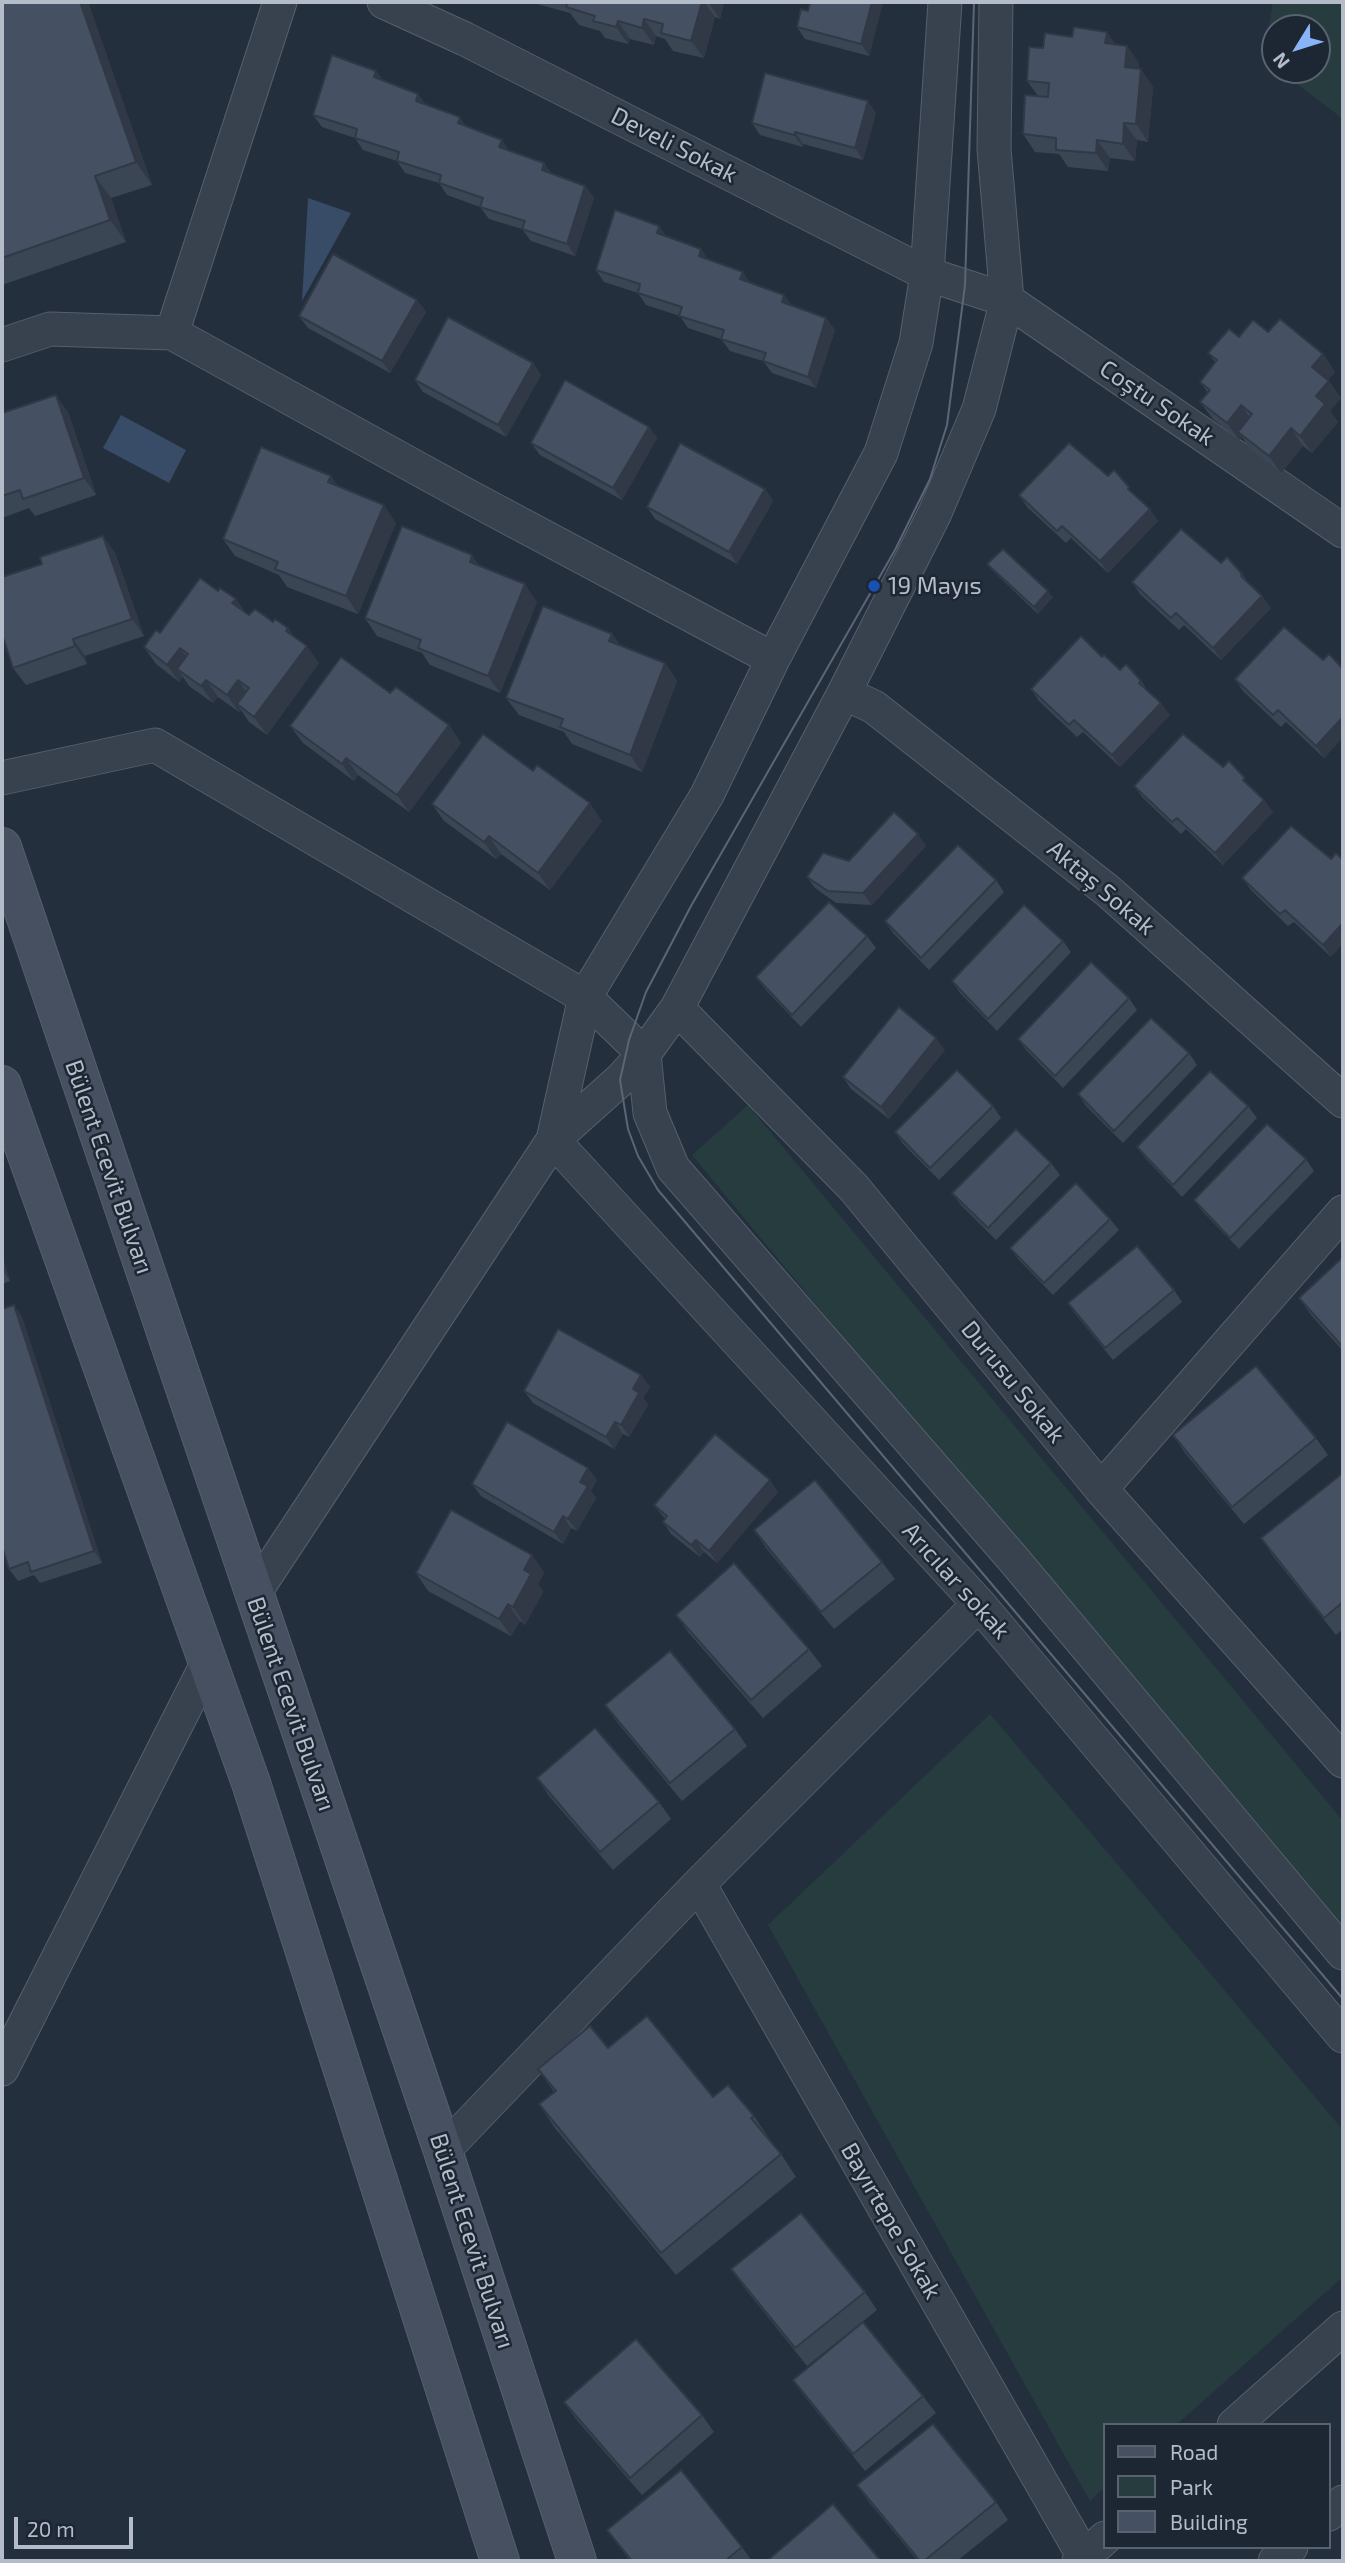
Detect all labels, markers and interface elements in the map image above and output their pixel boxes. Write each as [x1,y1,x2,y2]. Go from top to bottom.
north arrow [1261,14,1331,84]
text: N [1267,49,1294,73]
street label: Develi Sokak [606,101,742,189]
street label: Coştu Sokak [1094,354,1220,452]
place label: 19 Mayıs [888,572,982,600]
marker: 19 Mayıs [866,578,882,594]
street label: Aktaş Sokak [1041,835,1161,941]
street label: Bülent Ecevit Bulvarı [59,1056,159,1278]
street label: Durusu Sokak [955,1315,1071,1449]
street label: Arıcılar sokak [896,1517,1016,1645]
street label: Bülent Ecevit Bulvarı [241,1593,341,1815]
street label: Bülent Ecevit Bulvarı [424,2130,520,2352]
street label: Bayırtepe Sokak [835,2138,947,2304]
legend [1104,2423,1331,2549]
text: Road [1170,2439,1218,2464]
text: Park [1170,2474,1213,2499]
scale bar [18,2504,136,2548]
text: Building [1170,2509,1248,2534]
text: 20 m [27,2516,75,2541]

